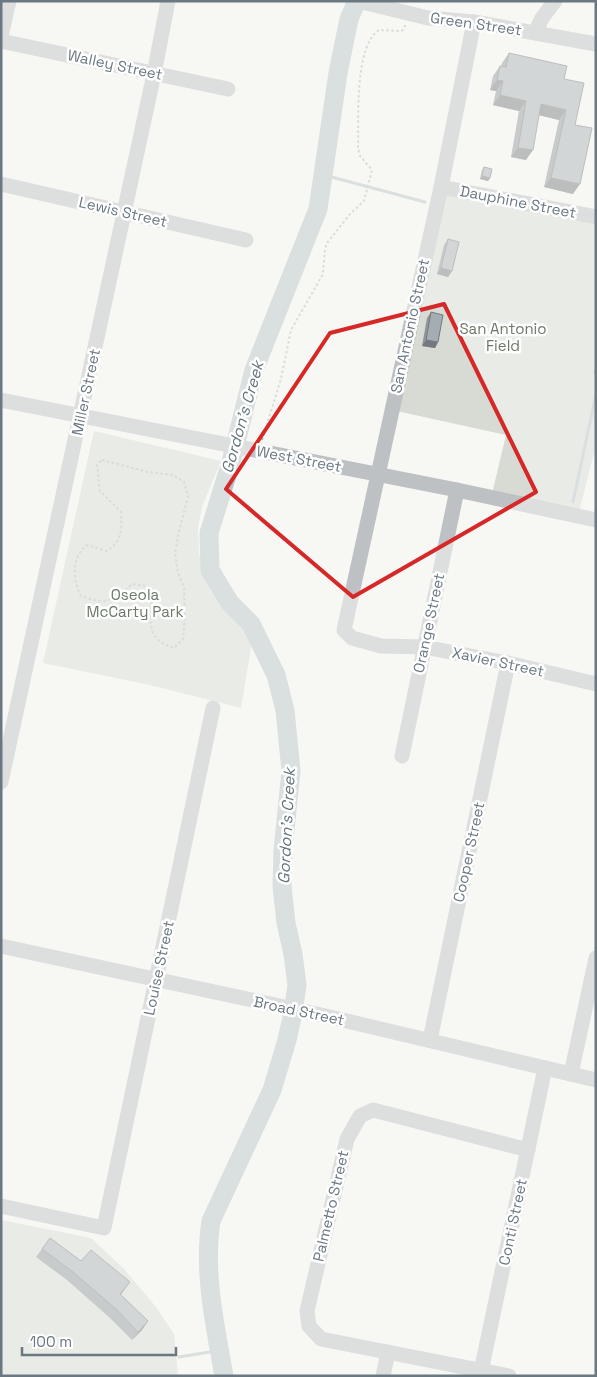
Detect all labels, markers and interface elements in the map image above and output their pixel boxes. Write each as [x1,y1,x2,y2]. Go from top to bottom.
street label: Green Street [429,8,523,39]
street label: Walley Street [66,45,164,84]
street label: Dauphine Street [458,181,578,222]
street label: Lewis Street [77,192,169,231]
street label: San Antonio Street [386,257,433,395]
park label: San Antonio Field [459,319,547,355]
street label: Miller Street [67,347,104,437]
water label: Gordon's Creek [216,356,269,476]
street label: West Street [255,441,343,476]
street label: Orange Street [409,571,448,674]
park label: Oseola McCarty Park [87,585,184,621]
street label: Xavier Street [450,642,546,681]
water label: Gordon's Creek [273,765,300,884]
street label: Cooper Street [449,800,488,904]
street label: Louise Street [139,919,178,1017]
street label: Broad Street [252,992,346,1029]
street label: Palmetto Street [308,1148,353,1263]
street label: Conti Street [494,1177,531,1267]
scale bar [22,1324,176,1356]
text: 100 m [30,1332,72,1351]

